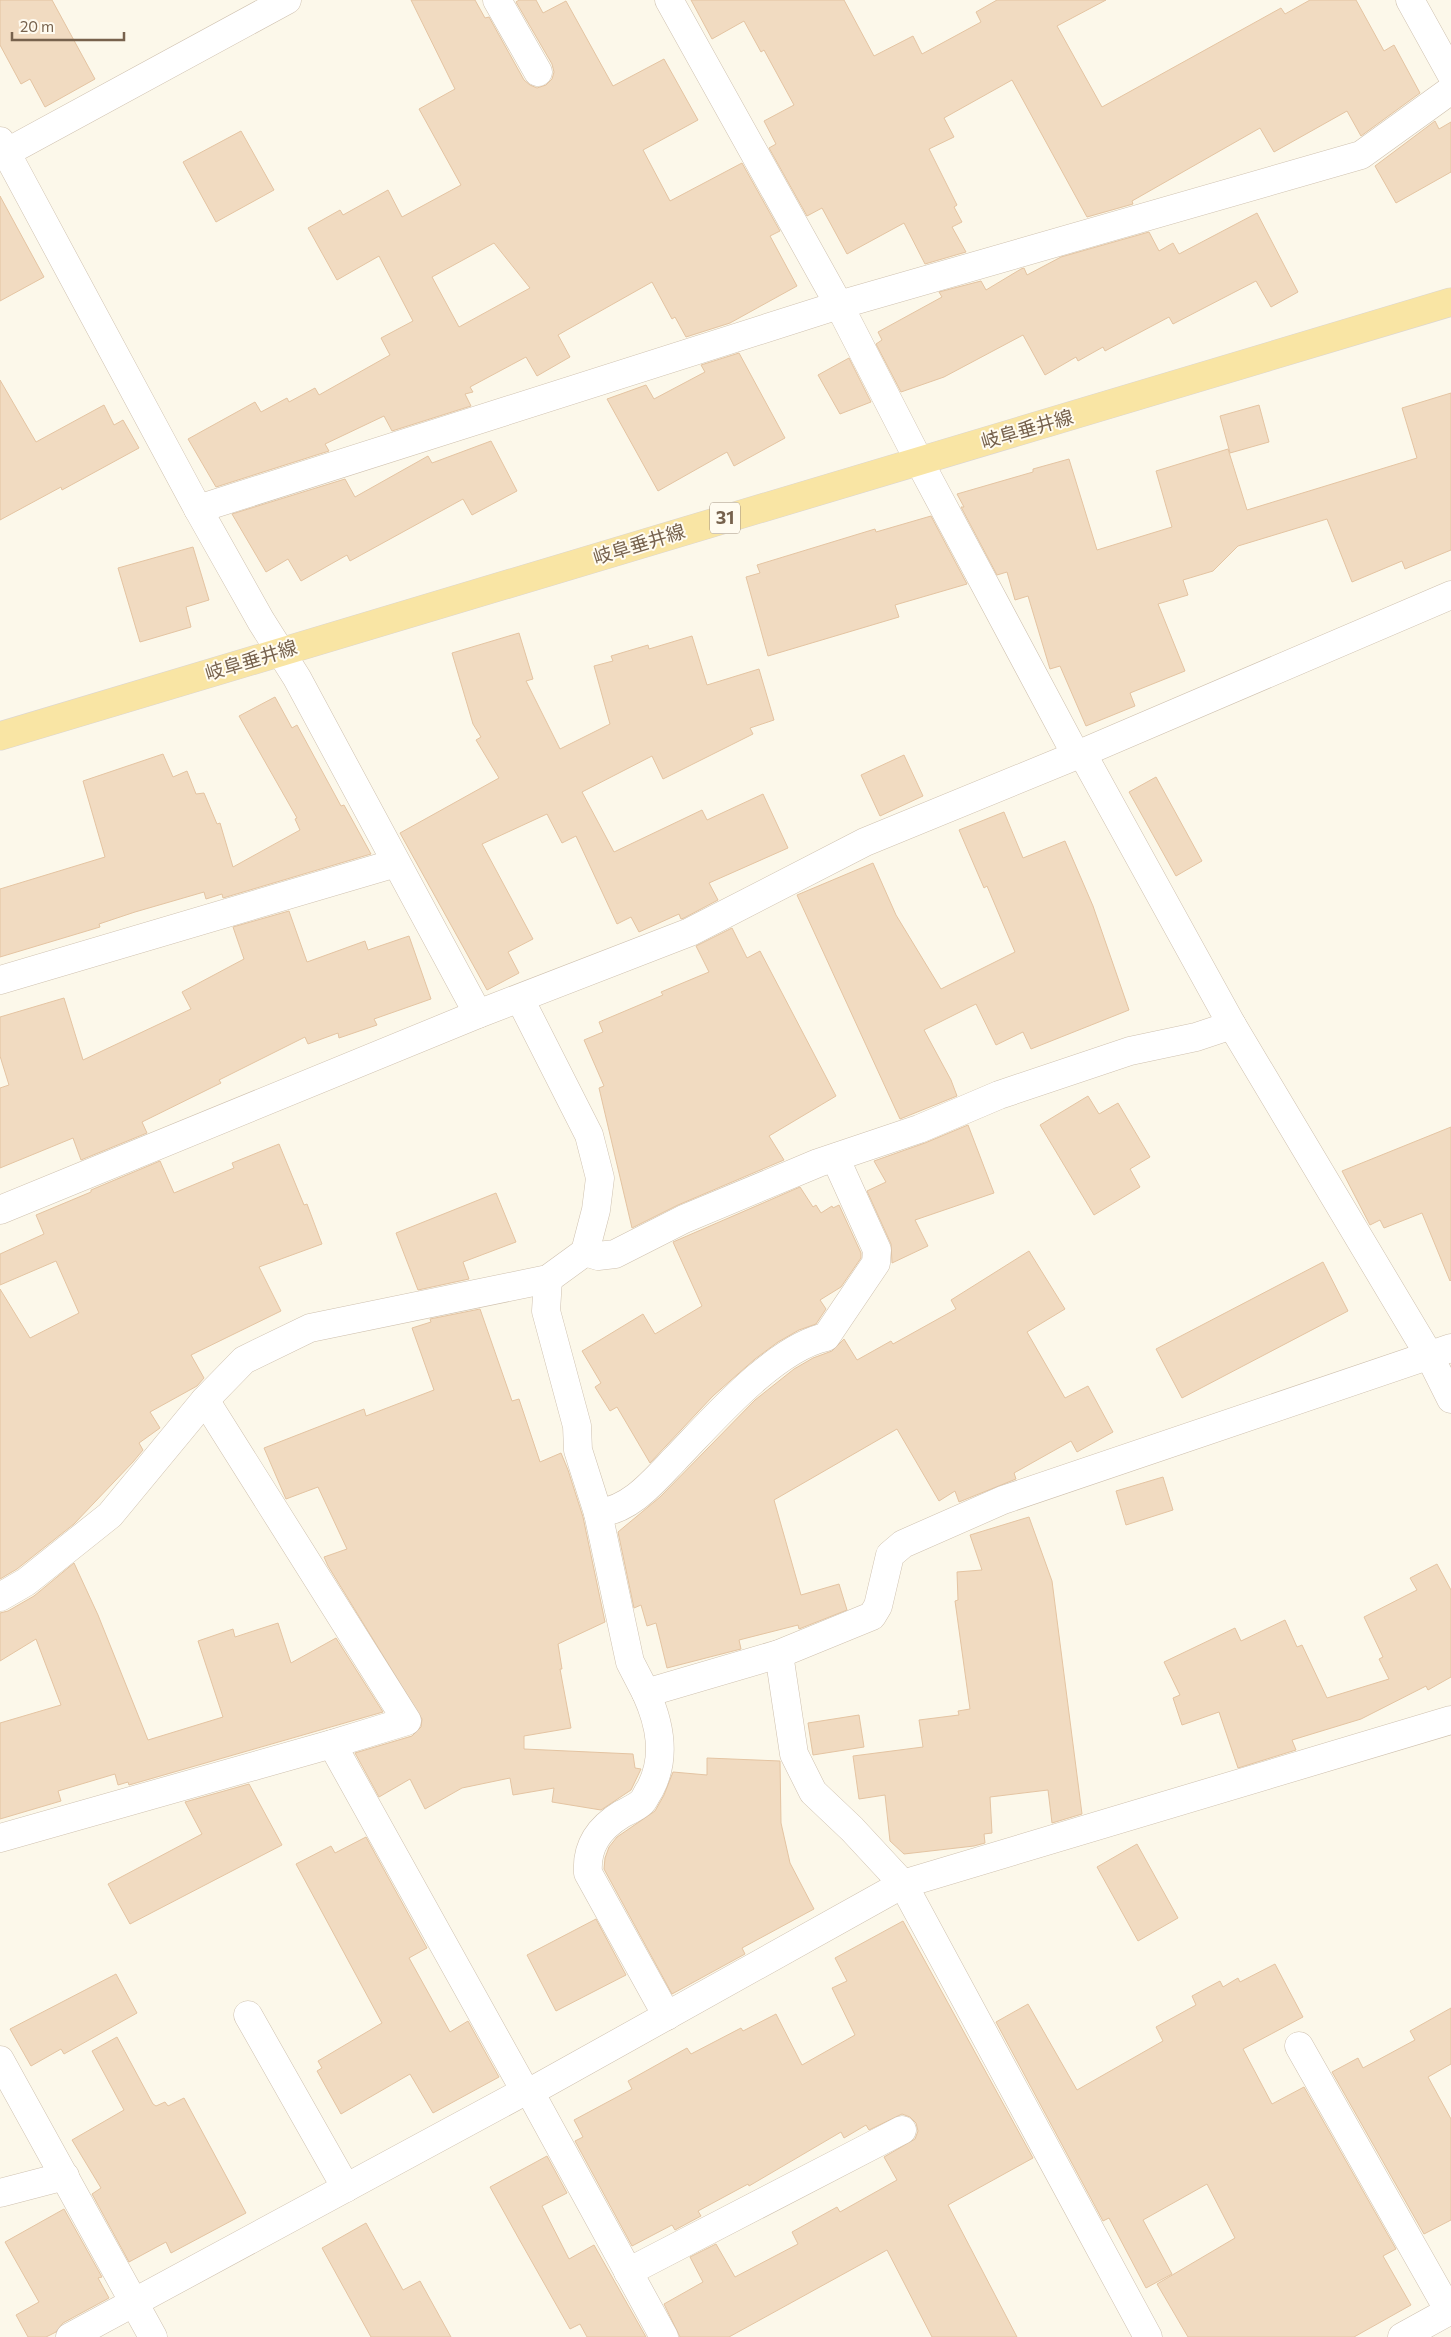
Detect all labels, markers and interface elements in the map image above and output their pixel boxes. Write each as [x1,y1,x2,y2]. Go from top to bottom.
scale bar [12,10,125,42]
text: 20 m [20,17,54,35]
street label: 岐阜垂井線 [978,404,1076,453]
road number: 31 [710,502,740,534]
street label: 岐阜垂井線 [590,519,688,568]
street label: 岐阜垂井線 [202,635,300,684]

